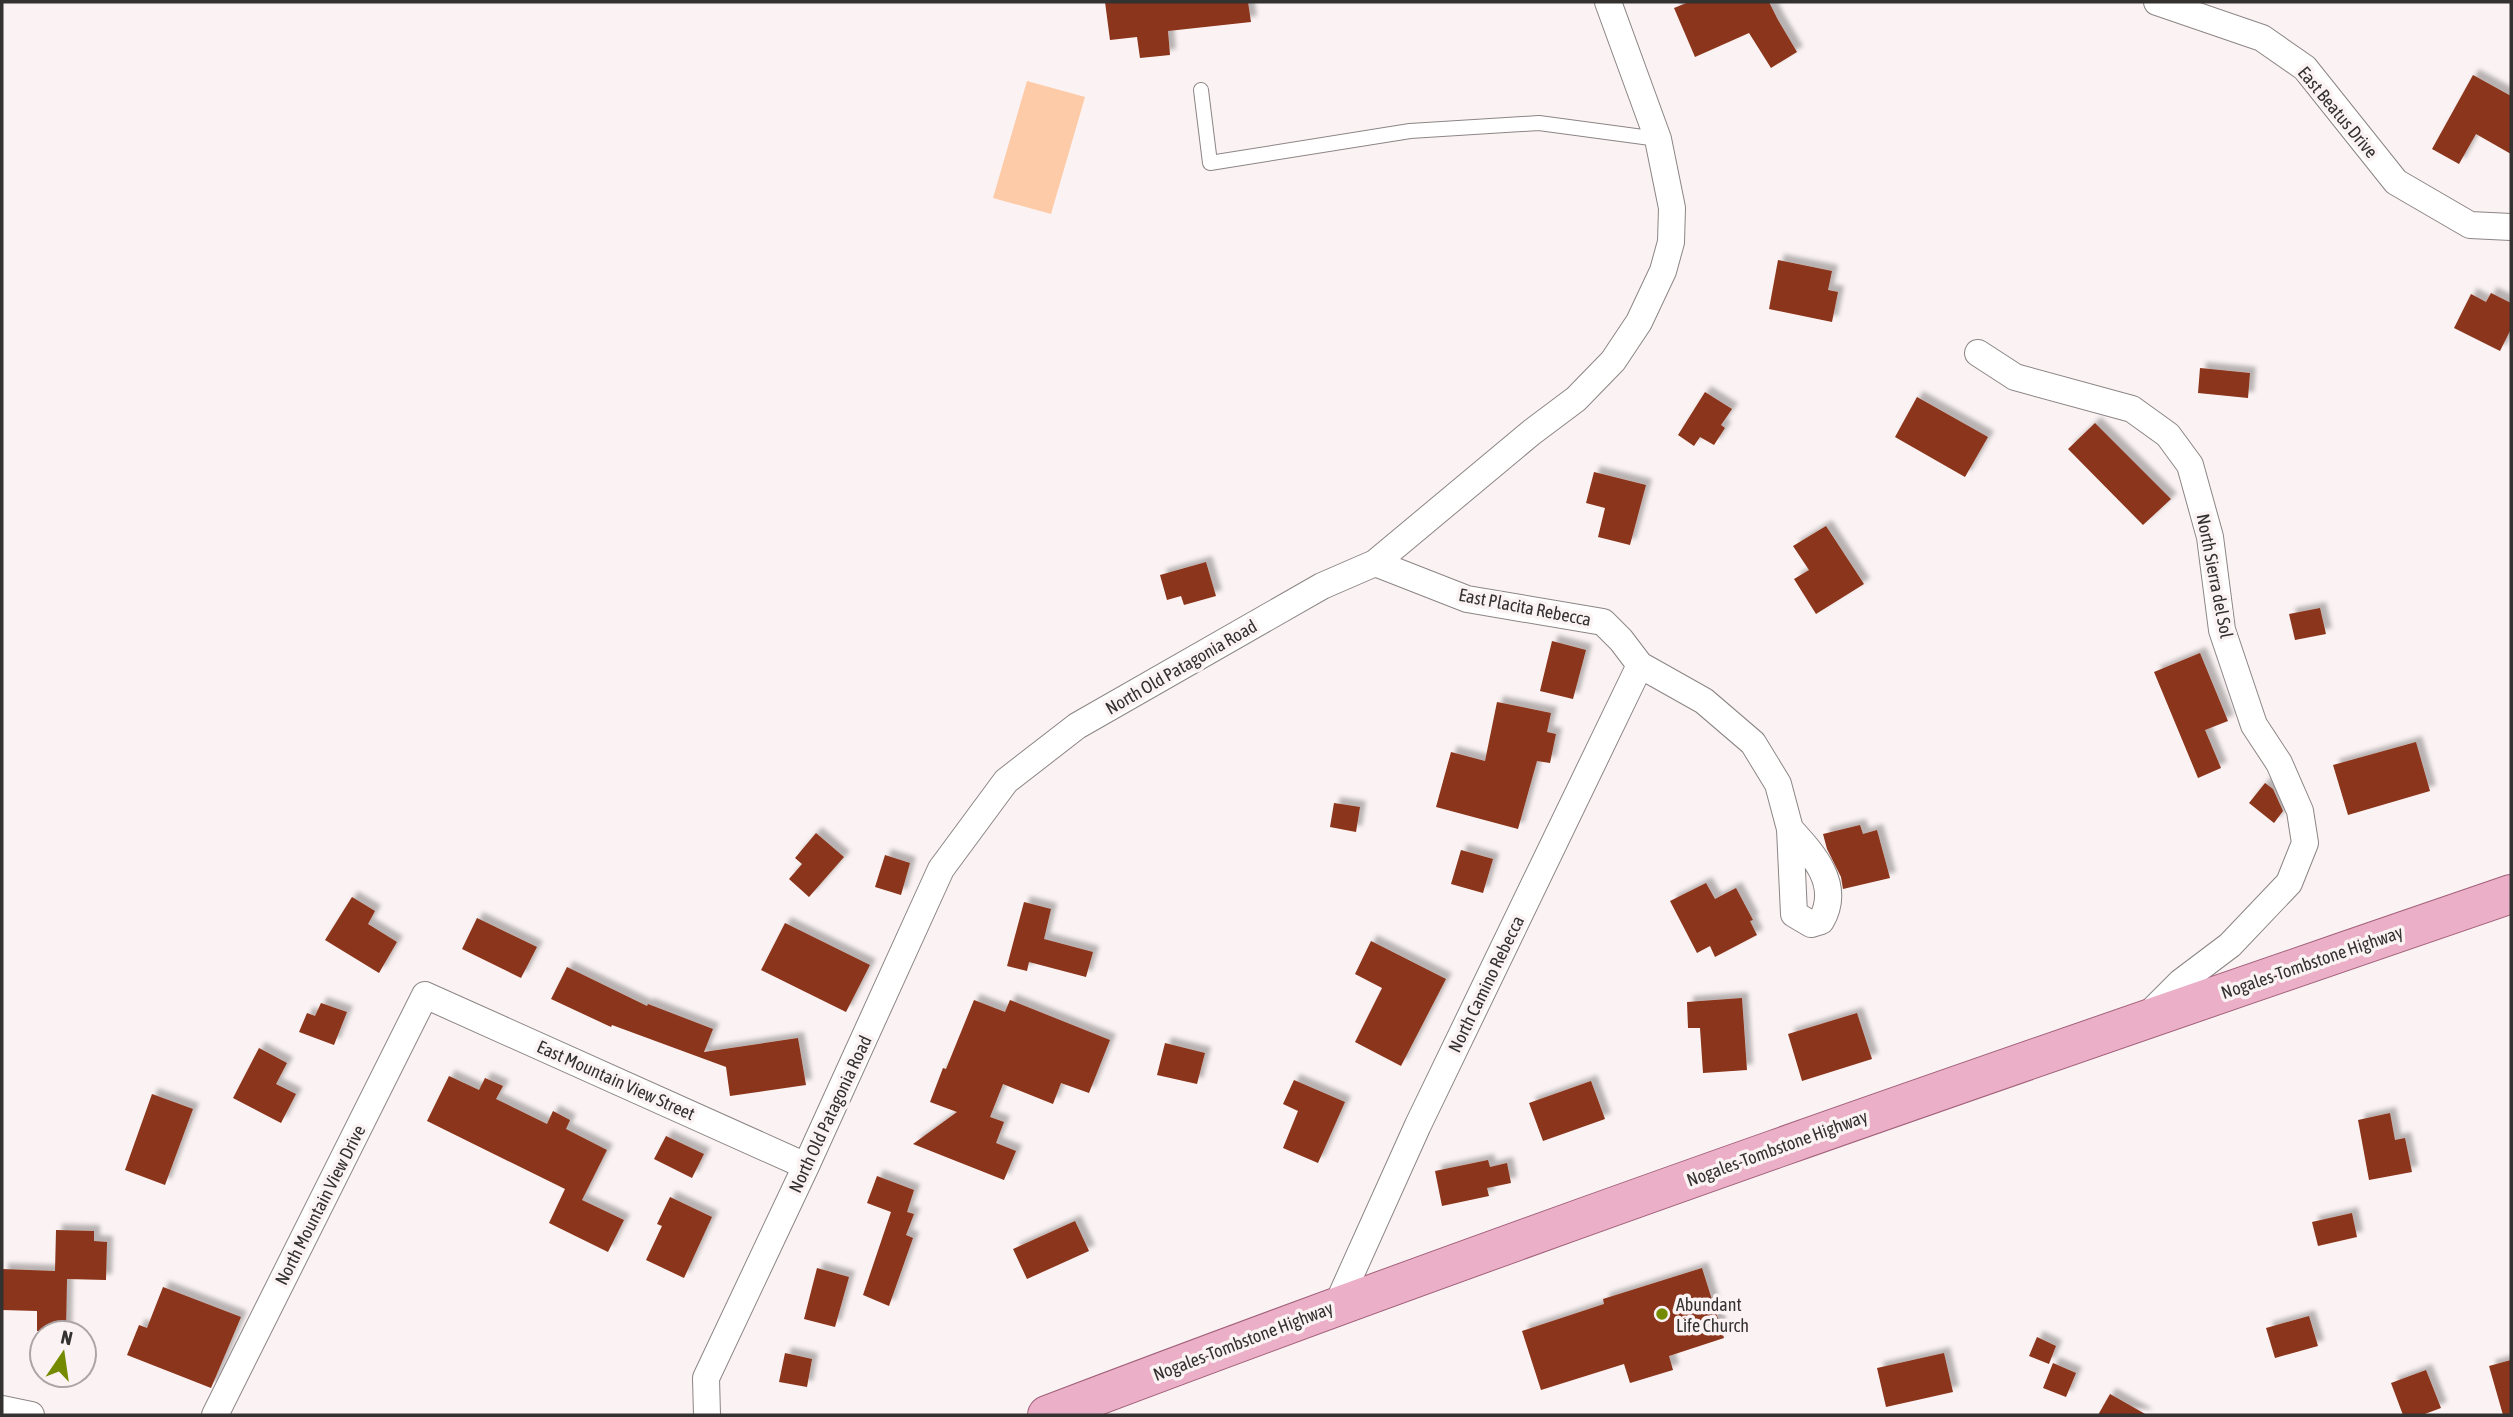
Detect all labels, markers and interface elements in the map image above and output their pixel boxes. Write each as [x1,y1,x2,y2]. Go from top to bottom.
street label: East Beatus Drive [2294,62,2382,162]
street label: North Sierra del Sol [2193,512,2237,640]
street label: East Placita Rebecca [1457,584,1593,630]
street label: North Old Patagonia Road [1102,615,1260,719]
street label: North Camino Rebecca [1444,912,1528,1056]
street label: Nogales-Tombstone Highway [2218,921,2406,1003]
street label: North Old Patagonia Road [784,1032,876,1196]
street label: East Mountain View Street [534,1036,698,1124]
street label: Nogales-Tombstone Highway [1684,1105,1870,1191]
street label: North Mountain View Drive [271,1122,369,1288]
place label: Abundant Life Church [1676,1294,1749,1336]
street label: Nogales-Tombstone Highway [1150,1297,1336,1385]
marker: Abundant Life Church [1654,1306,1670,1322]
north arrow [28,1319,98,1389]
text: N [59,1325,75,1349]

